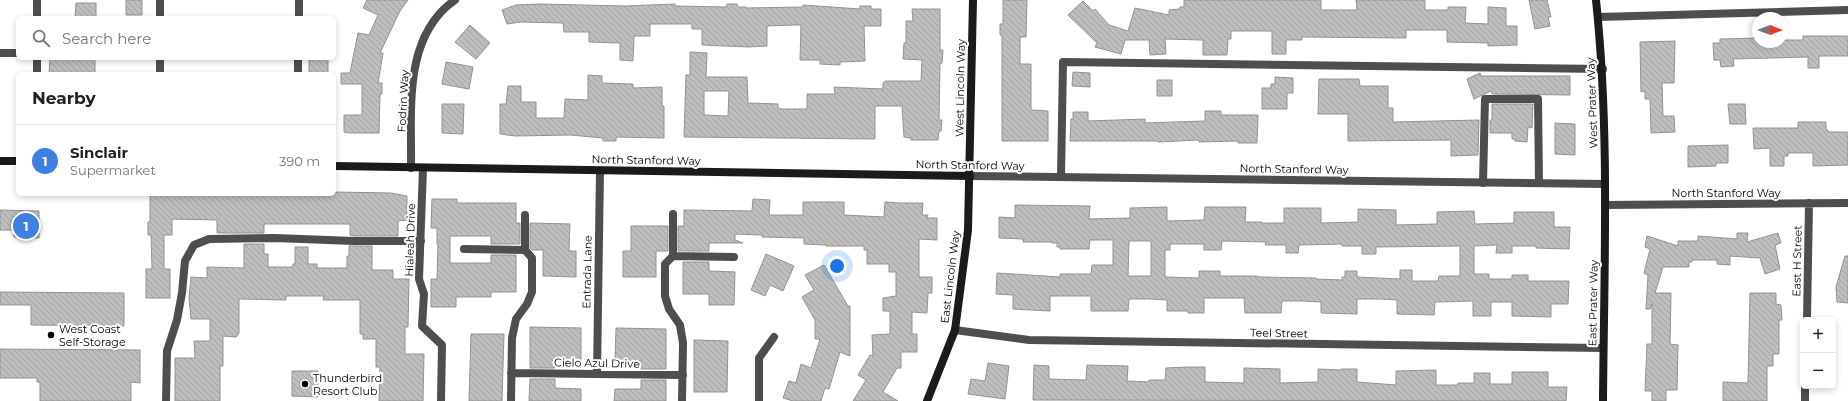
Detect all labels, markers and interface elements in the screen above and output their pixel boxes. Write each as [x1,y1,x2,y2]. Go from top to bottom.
north arrow [1752,12,1788,48]
search box [16,16,336,60]
icon: search [30,27,52,49]
text: Search here [62,29,151,48]
street label: West Lincoln Way [952,39,968,137]
street label: West Prater Way [1583,57,1601,149]
street label: Fodrin Way [394,69,412,133]
text: Nearby [32,88,96,108]
text: Sinclair [70,143,128,162]
street label: North Stanford Way [591,152,701,168]
text: 1 [42,153,48,169]
text: 390 m [279,153,320,169]
street label: North Stanford Way [915,157,1025,173]
street label: North Stanford Way [1239,161,1349,177]
text: Supermarket [70,162,156,178]
street label: North Stanford Way [1671,186,1781,200]
street label: Hialeah Drive [402,203,418,277]
pin: 1 [13,211,39,241]
street label: East H Street [1789,225,1805,297]
street label: East Lincoln Way [937,230,963,324]
street label: Entrada Lane [579,235,595,309]
your location [827,256,847,276]
street label: East Prater Way [1585,260,1601,346]
map controls [1800,317,1836,389]
button: + [1800,317,1836,353]
place label: West Coast Self-Storage [59,322,126,349]
street label: Teel Street [1250,325,1309,341]
marker: West Coast Self-Storage [46,330,56,340]
button: − [1800,353,1836,389]
street label: Cielo Azul Drive [554,355,640,371]
place label: Thunderbird Resort Club [313,371,382,398]
marker: Thunderbird Resort Club [300,379,310,389]

